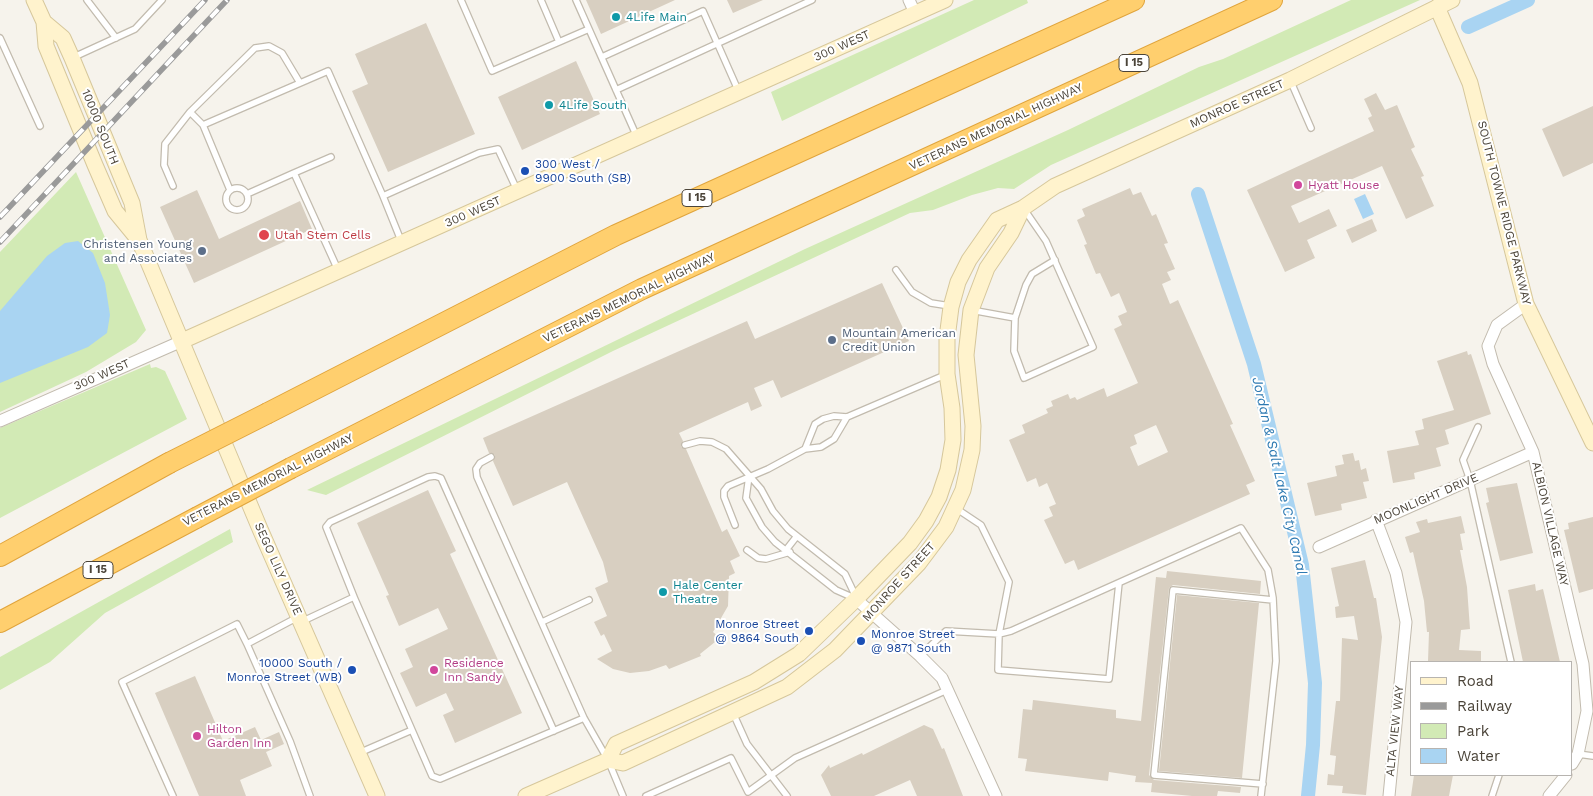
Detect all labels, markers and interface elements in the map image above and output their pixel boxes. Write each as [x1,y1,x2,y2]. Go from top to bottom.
place label: 4Life Main [626,10,687,24]
marker: 4Life Main [610,11,622,23]
street label: 300 WEST [812,27,872,65]
road number: I 15 [1119,54,1149,72]
street label: MONROE STREET [1188,77,1286,131]
street label: VETERANS MEMORIAL HIGHWAY [907,80,1085,174]
street label: 10000 SOUTH [78,87,122,167]
place label: 4Life South [559,98,627,112]
marker: 4Life South [543,99,555,111]
street label: SOUTH TOWNE RIDGE PARKWAY [1474,119,1534,307]
place label: 300 West / 9900 South (SB) [535,157,631,185]
marker: 300 West / 9900 South (SB) [519,165,531,177]
place label: Hyatt House [1308,178,1379,192]
marker: Hyatt House [1292,179,1304,191]
road number: I 15 [682,190,712,207]
street label: 300 WEST [443,193,503,231]
marker: Utah Stem Cells [257,228,271,242]
place label: Utah Stem Cells [275,228,371,242]
place label: Christensen Young and Associates [83,237,192,265]
marker: Christensen Young and Associates [196,245,208,257]
street label: VETERANS MEMORIAL HIGHWAY [541,250,717,346]
place label: Mountain American Credit Union [842,326,956,354]
marker: Mountain American Credit Union [826,334,838,346]
street label: 300 WEST [72,356,132,394]
water label: Jordan & Salt Lake City Canal [1248,375,1310,577]
street label: VETERANS MEMORIAL HIGHWAY [180,431,356,529]
street label: ALBION VILLAGE WAY [1529,460,1571,588]
street label: MOONLIGHT DRIVE [1372,470,1480,528]
street label: SEGO LILY DRIVE [251,520,305,618]
street label: MONROE STREET [860,539,938,625]
road number: I 15 [83,562,113,578]
place label: Hale Center Theatre [673,578,743,606]
marker: Hale Center Theatre [657,586,669,598]
place label: Monroe Street @ 9864 South [715,617,799,645]
marker: Monroe Street @ 9864 South [803,625,815,637]
place label: Monroe Street @ 9871 South [871,627,955,655]
marker: Monroe Street @ 9871 South [855,635,867,647]
place label: 10000 South / Monroe Street (WB) [227,656,342,684]
place label: Residence Inn Sandy [444,656,504,684]
legend [1410,661,1573,776]
marker: 10000 South / Monroe Street (WB) [346,664,358,676]
marker: Residence Inn Sandy [428,664,440,676]
text: Road [1457,672,1494,690]
street label: ALTA VIEW WAY [1383,685,1407,777]
text: Railway [1457,697,1512,715]
place label: Hilton Garden Inn [207,722,271,750]
text: Park [1457,722,1489,740]
marker: Hilton Garden Inn [191,730,203,742]
text: Water [1457,747,1500,765]

